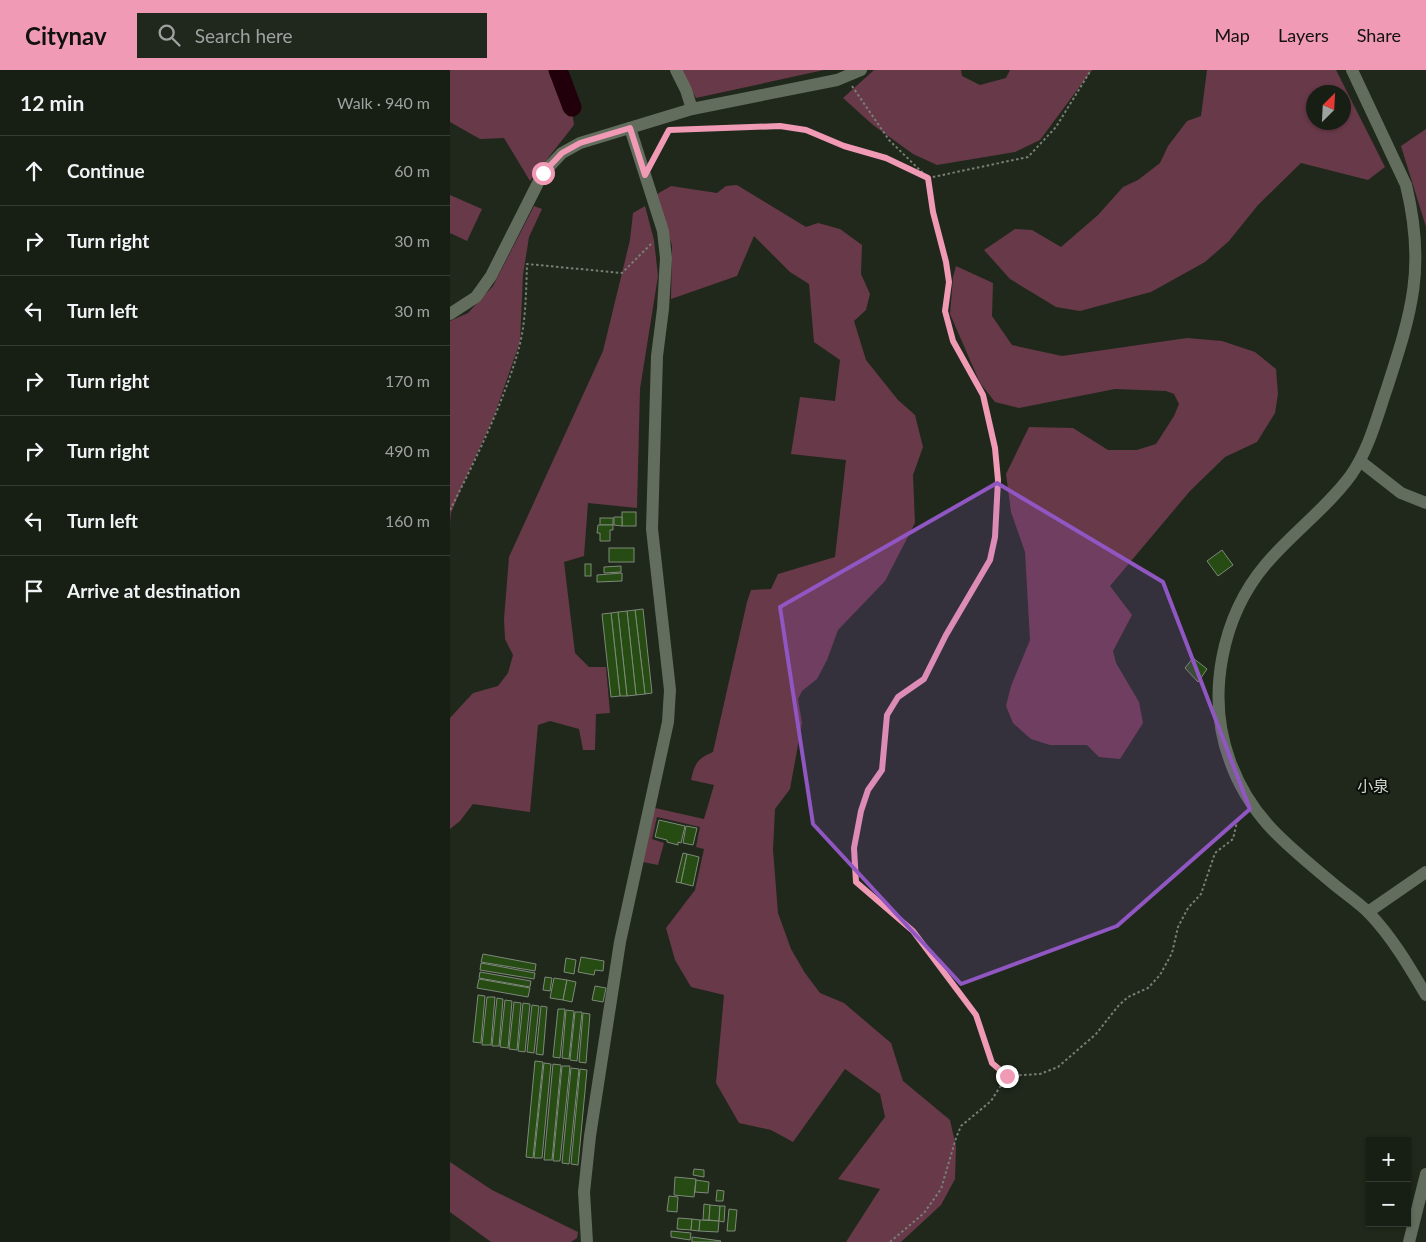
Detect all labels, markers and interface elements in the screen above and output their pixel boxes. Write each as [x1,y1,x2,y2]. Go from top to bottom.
search box [137,13,487,58]
text: Citynav [25,21,107,50]
icon: search [155,21,183,49]
text: Search here [195,24,293,47]
text: Map [1214,24,1250,46]
text: Layers [1278,24,1329,46]
text: Share [1357,24,1401,46]
north arrow [1306,85,1351,130]
text: 12 min [20,90,84,115]
text: Walk · 940 m [337,93,430,112]
icon: ahead [20,157,48,185]
text: Continue [67,159,145,182]
text: 60 m [394,161,430,180]
route start [532,162,555,185]
icon: right [20,227,48,255]
text: Turn right [67,229,149,252]
text: 30 m [394,231,430,250]
icon: left [20,297,48,325]
text: Turn left [67,299,138,322]
text: 30 m [394,301,430,320]
icon: right [20,367,48,395]
text: Turn right [67,369,149,392]
text: 170 m [385,371,430,390]
icon: right [20,437,48,465]
text: Turn right [67,439,149,462]
text: 490 m [385,441,430,460]
icon: left [20,507,48,535]
text: Turn left [67,509,138,532]
text: 160 m [385,511,430,530]
icon: arrive [20,577,48,605]
text: Arrive at destination [67,579,240,602]
district label: 小泉 [1357,776,1389,795]
route end [996,1065,1019,1088]
map controls [1366,1137,1411,1227]
button: + [1366,1137,1411,1182]
button: − [1366,1182,1411,1227]

